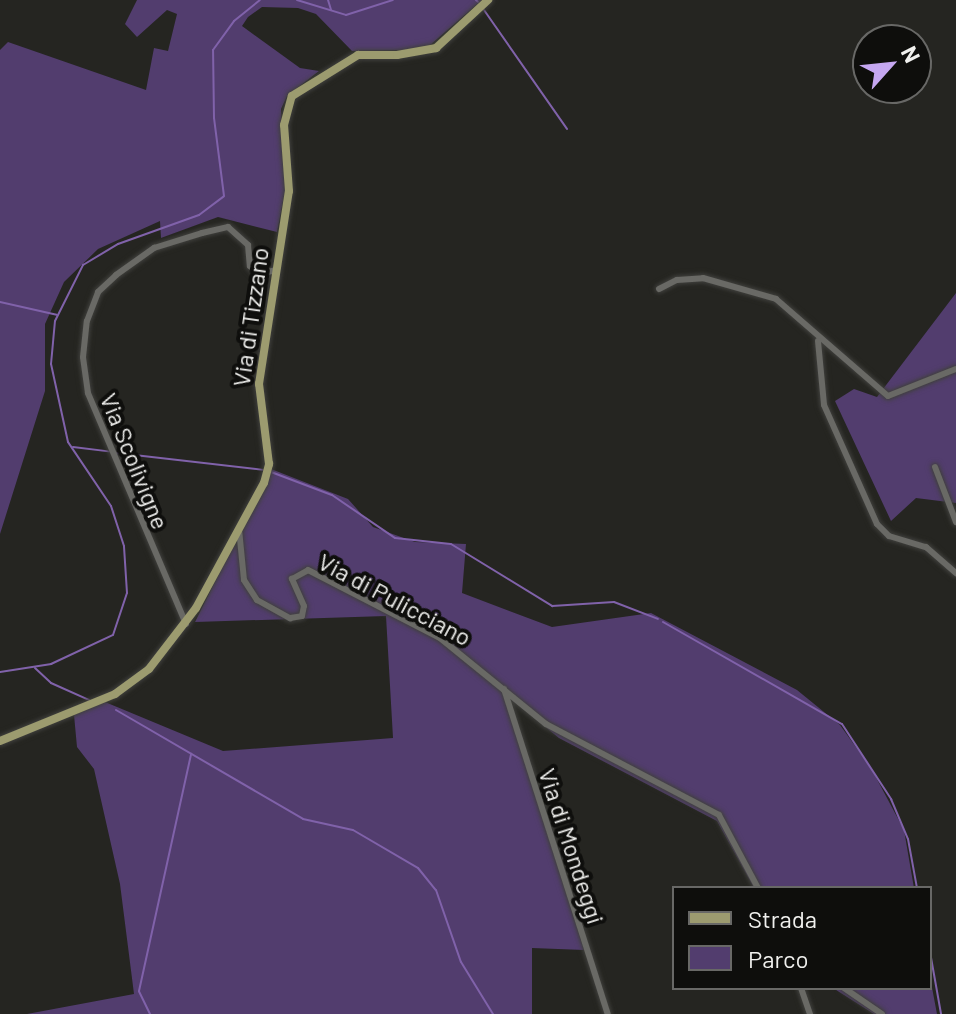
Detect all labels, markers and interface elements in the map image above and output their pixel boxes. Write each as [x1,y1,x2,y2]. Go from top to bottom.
north arrow [852,24,932,104]
text: N [897,42,927,66]
street label: Via di Tizzano [226,246,274,388]
street label: Via Scolivigne [95,389,175,533]
street label: Via di Pulicciano [314,547,476,651]
street label: Via di Mondeggi [533,764,611,928]
legend [672,886,932,990]
text: Strada [748,904,817,933]
text: Parco [748,944,809,973]

